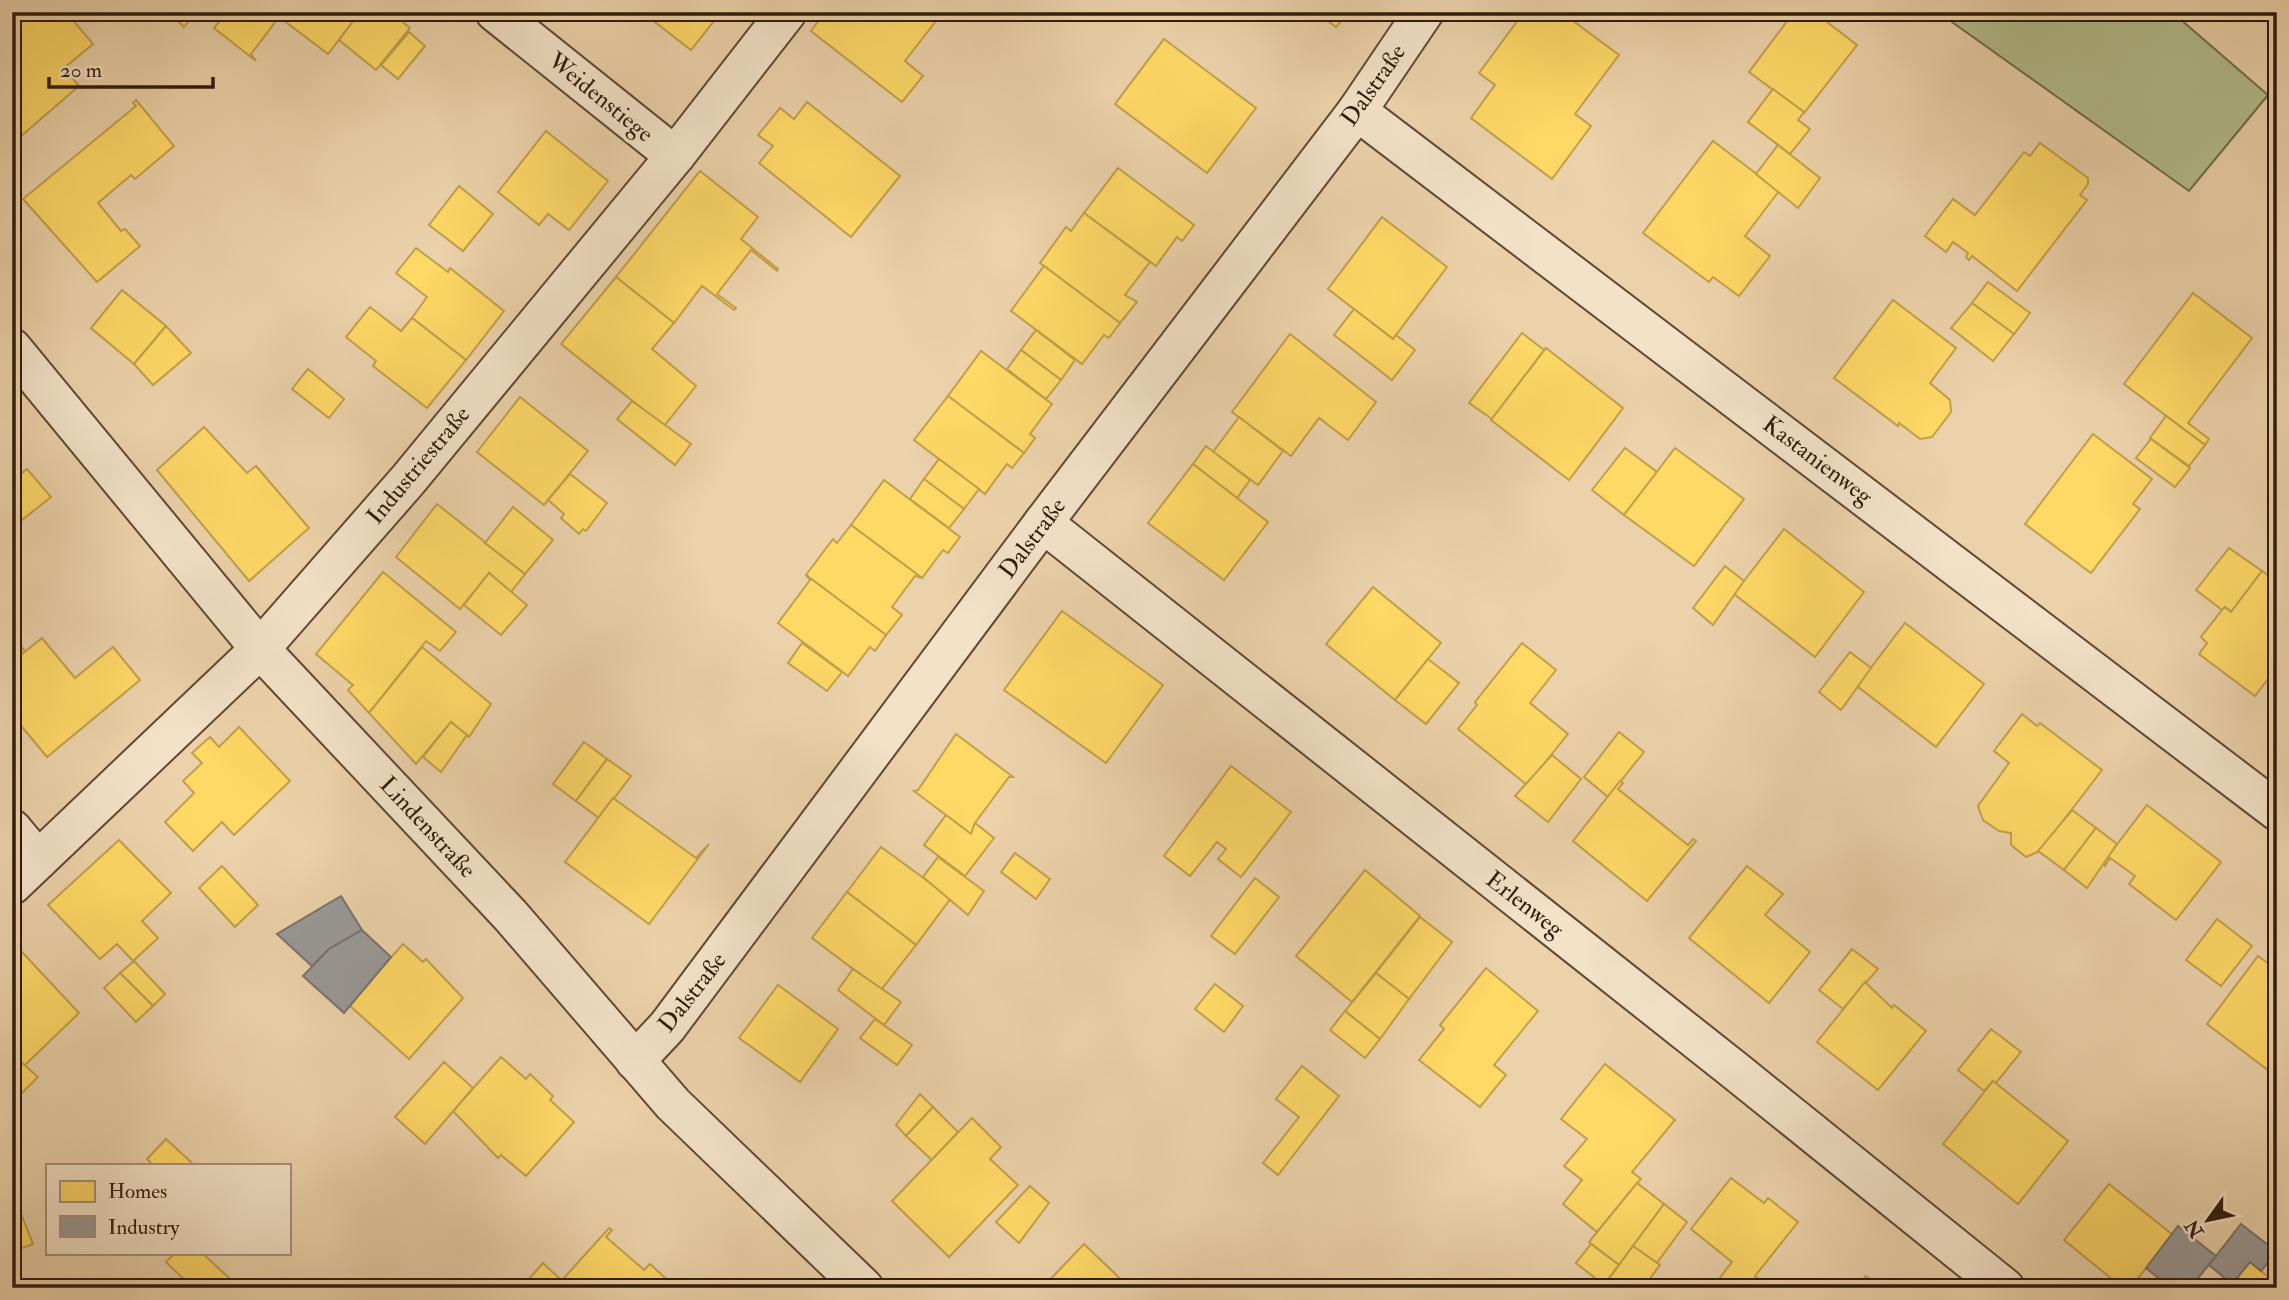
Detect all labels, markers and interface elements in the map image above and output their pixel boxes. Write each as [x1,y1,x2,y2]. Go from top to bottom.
street label: Dalstraße [1334,38,1413,132]
street label: Weidenstiege [541,45,660,149]
scale bar [49,46,214,90]
text: 20 m [60,57,102,84]
street label: Industriestraße [360,400,477,531]
street label: Kastanienweg [1757,409,1880,513]
street label: Dalstraße [992,492,1073,585]
street label: Lindenstraße [373,770,483,885]
street label: Erlenweg [1479,864,1571,945]
street label: Dalstraße [651,946,733,1039]
legend [46,1164,290,1254]
text: Homes [108,1178,167,1205]
north arrow [2174,1184,2244,1254]
text: Industry [108,1214,180,1241]
text: N [2179,1214,2210,1243]

